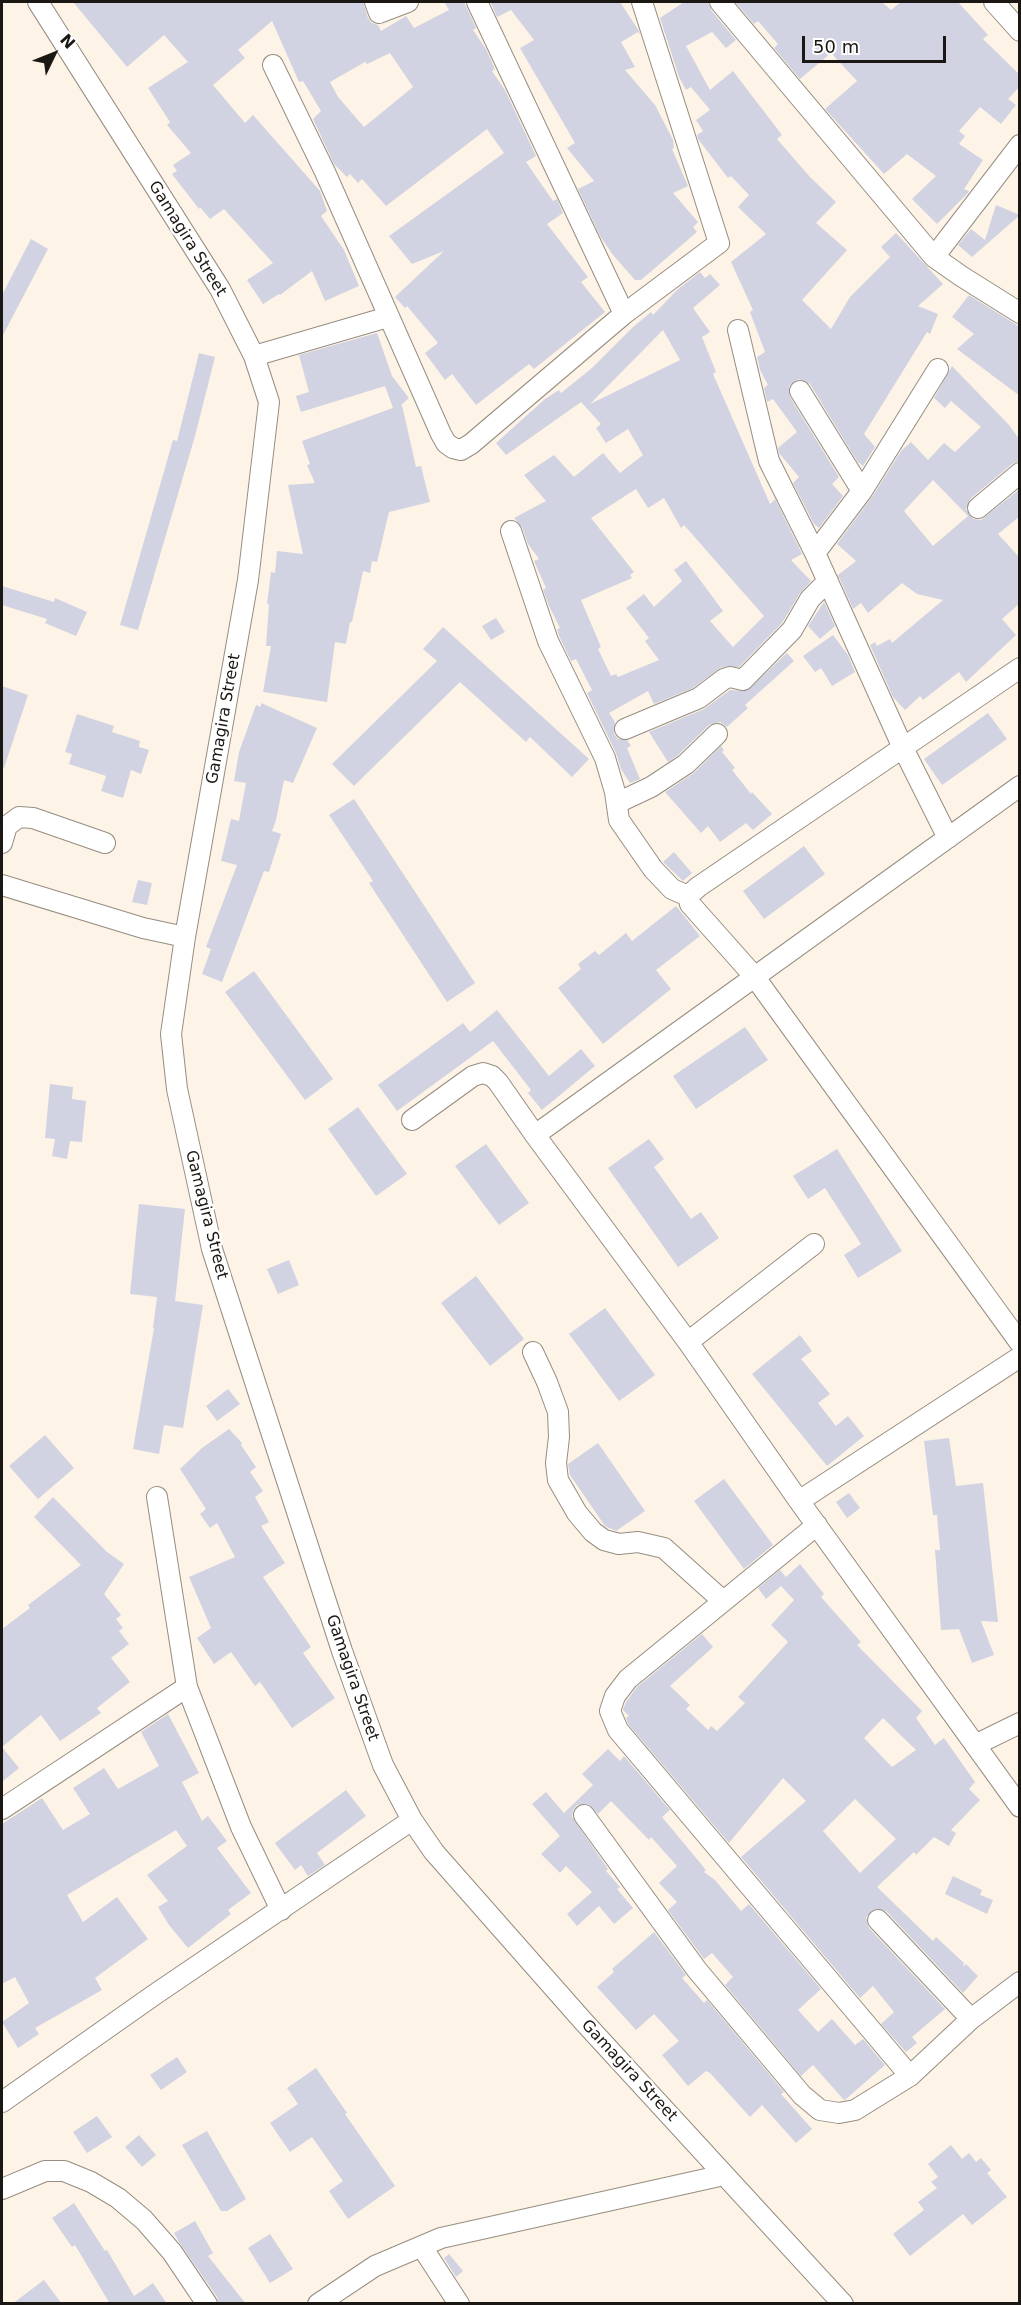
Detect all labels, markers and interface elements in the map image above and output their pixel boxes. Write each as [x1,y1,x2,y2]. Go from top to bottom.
north arrow [24,24,84,84]
scale bar [805,24,949,62]
text: N [56,30,79,53]
text: 50 m [813,36,859,57]
street label: Gamagira Street [144,178,230,300]
street label: Gamagira Street [203,652,245,786]
street label: Gamagira Street [181,1149,231,1281]
street label: Gamagira Street [321,1612,383,1744]
street label: Gamagira Street [577,2016,681,2126]

